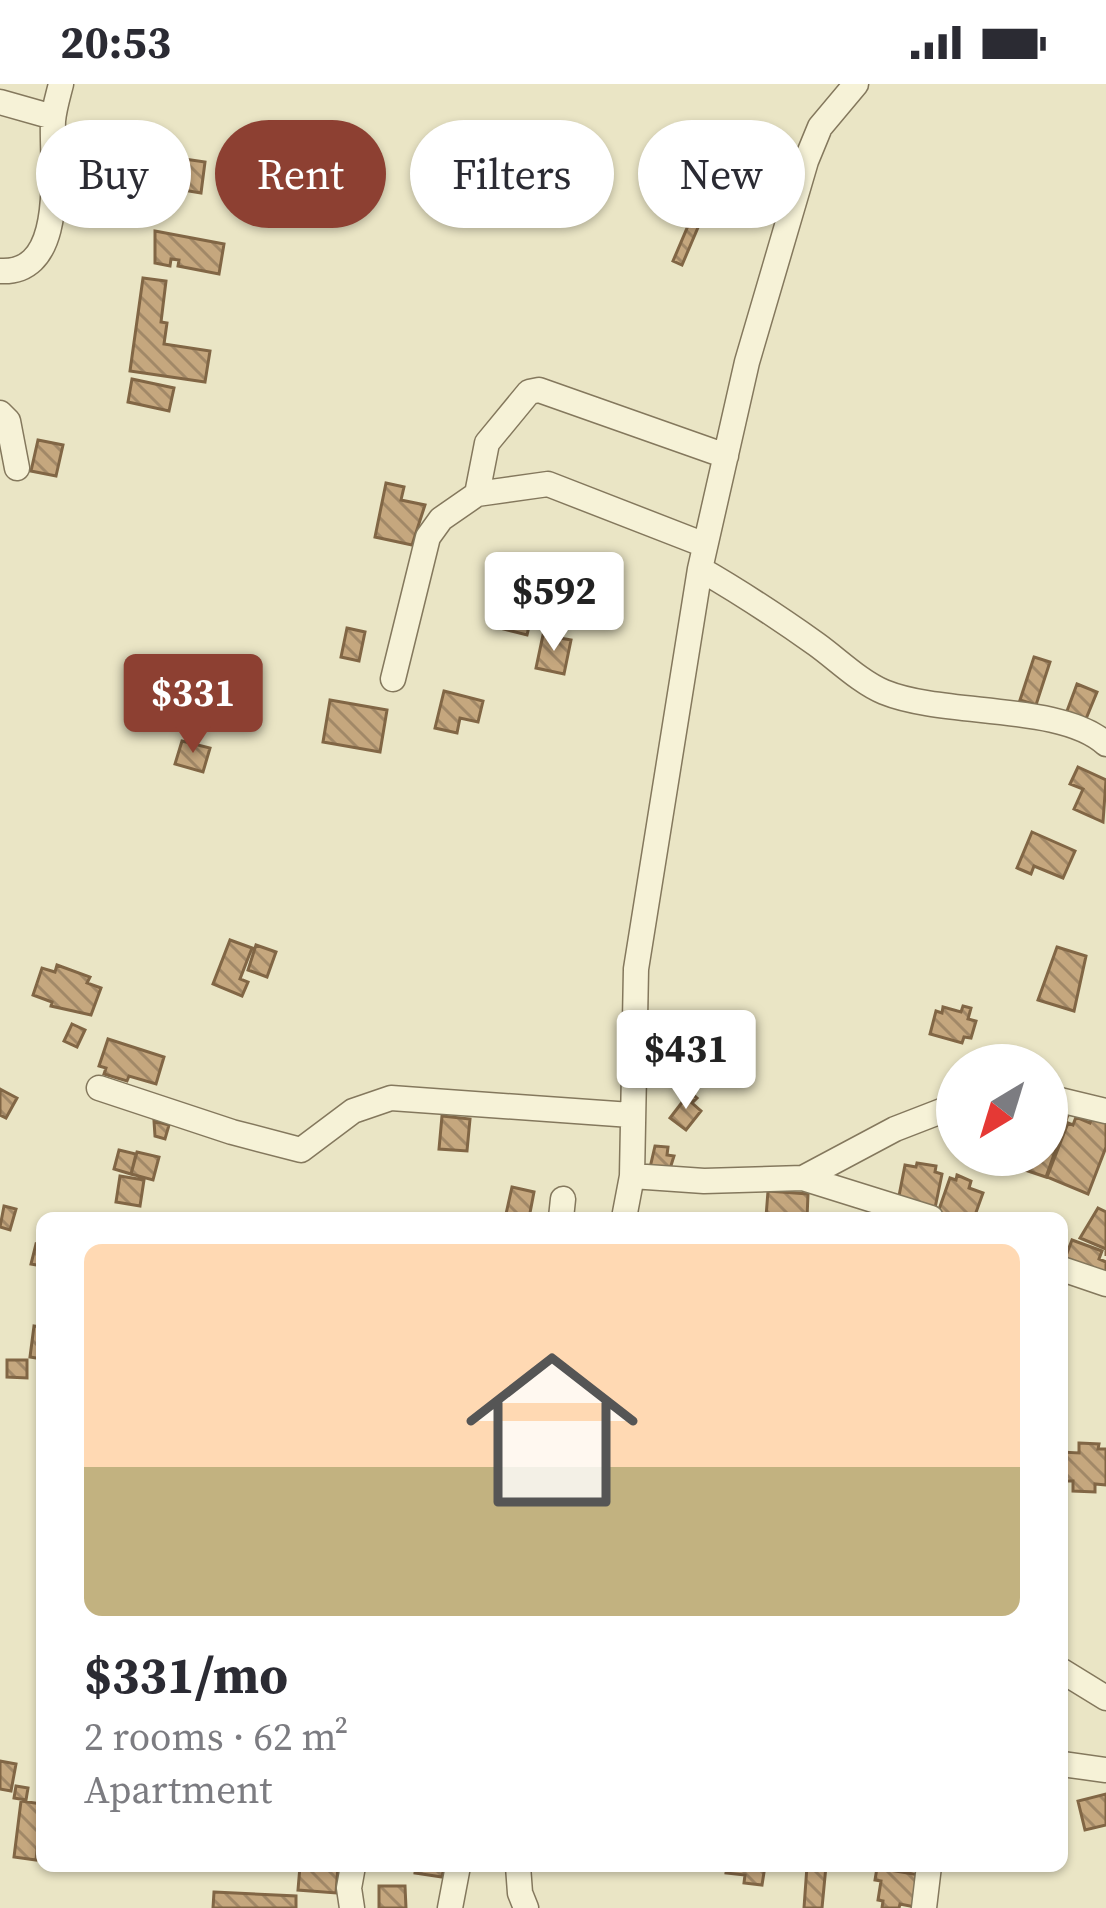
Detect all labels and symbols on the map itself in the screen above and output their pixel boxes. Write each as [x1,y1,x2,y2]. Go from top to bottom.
pin: $592 [483,552,625,654]
pin: $331 [122,654,264,756]
pin: $431 [615,1010,757,1112]
north arrow [936,1044,1068,1176]

